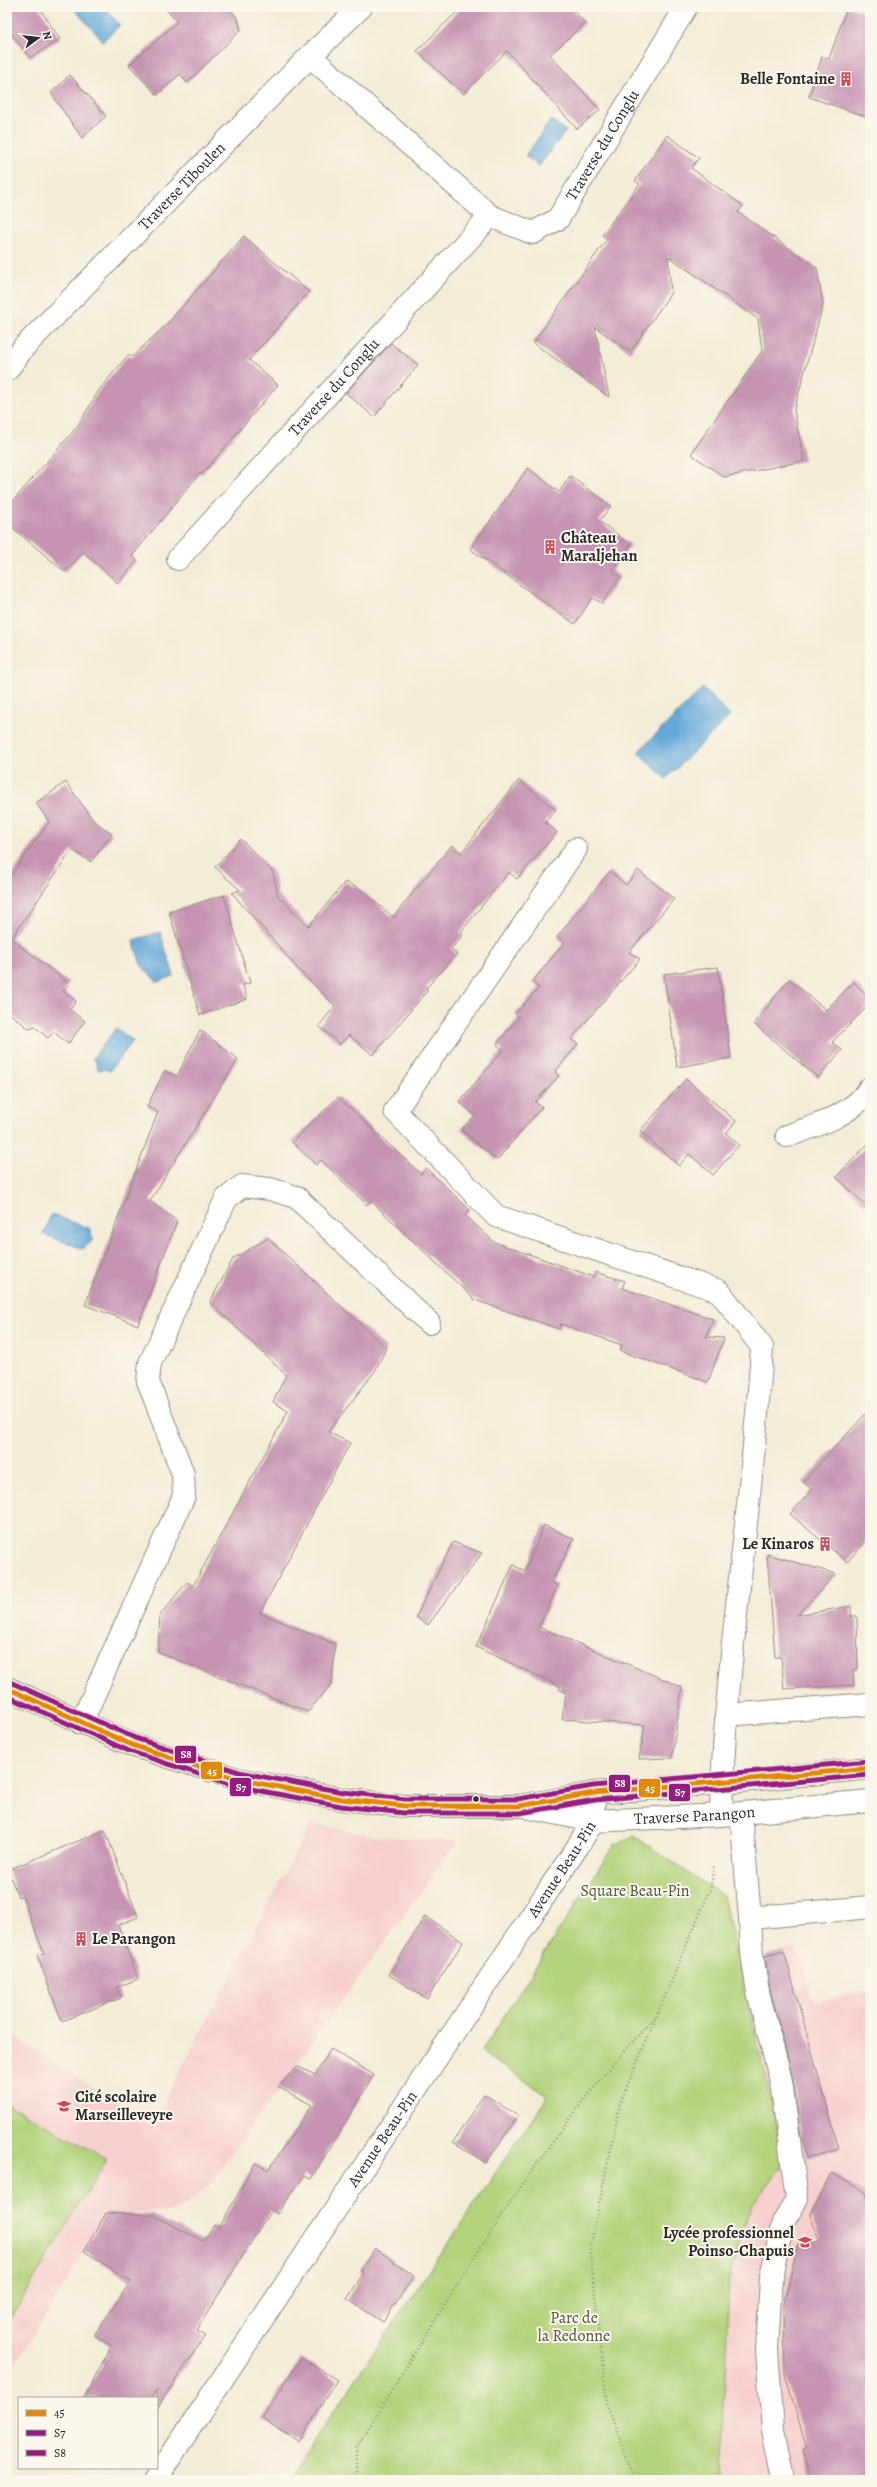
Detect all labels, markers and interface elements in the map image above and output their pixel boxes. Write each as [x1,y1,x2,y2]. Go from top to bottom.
north arrow [18,18,58,58]
text: N [39,30,55,41]
place label: Belle Fontaine [740,68,835,90]
building icon: Belle Fontaine [838,71,854,87]
street label: Traverse du Conglu [561,85,645,205]
street label: Traverse Tiboulen [134,137,231,235]
street label: Traverse du Conglu [284,333,385,441]
place label: Château Maraljehan [561,527,637,567]
building icon: Château Maraljehan [542,539,558,555]
place label: Le Kinaros [742,1533,814,1555]
building icon: Le Kinaros [817,1536,833,1552]
line badge: S8 [174,1745,197,1764]
text: S8 [180,1747,192,1762]
line badge: 45 [200,1761,223,1780]
text: 45 [207,1764,217,1779]
line badge: S8 [608,1774,631,1793]
text: S8 [614,1776,626,1791]
line badge: S7 [229,1777,252,1797]
line badge: 45 [638,1778,661,1798]
text: S7 [236,1780,247,1795]
text: 45 [645,1781,655,1796]
line badge: S7 [668,1783,691,1802]
text: S7 [675,1785,686,1800]
unlabelled marker [471,1794,481,1804]
street label: Traverse Parangon [633,1801,756,1830]
street label: Avenue Beau-Pin [522,1817,602,1923]
park label: Square Beau-Pin [580,1880,690,1902]
place label: Le Parangon [92,1928,176,1950]
building icon: Le Parangon [73,1931,89,1947]
place label: Cité scolaire Marseilleveyre [75,2086,173,2126]
street label: Avenue Beau-Pin [342,2086,423,2192]
school or university icon: Cité scolaire Marseilleveyre [56,2098,72,2114]
place label: Lycée professionnel Poinso-Chapuis [663,2222,795,2262]
school or university icon: Lycée professionnel Poinso-Chapuis [797,2234,813,2250]
park label: Parc de la Redonne [538,2307,610,2347]
legend [18,2397,158,2469]
text: 45 [54,2405,65,2421]
text: S7 [54,2425,66,2441]
text: S8 [54,2445,66,2461]

